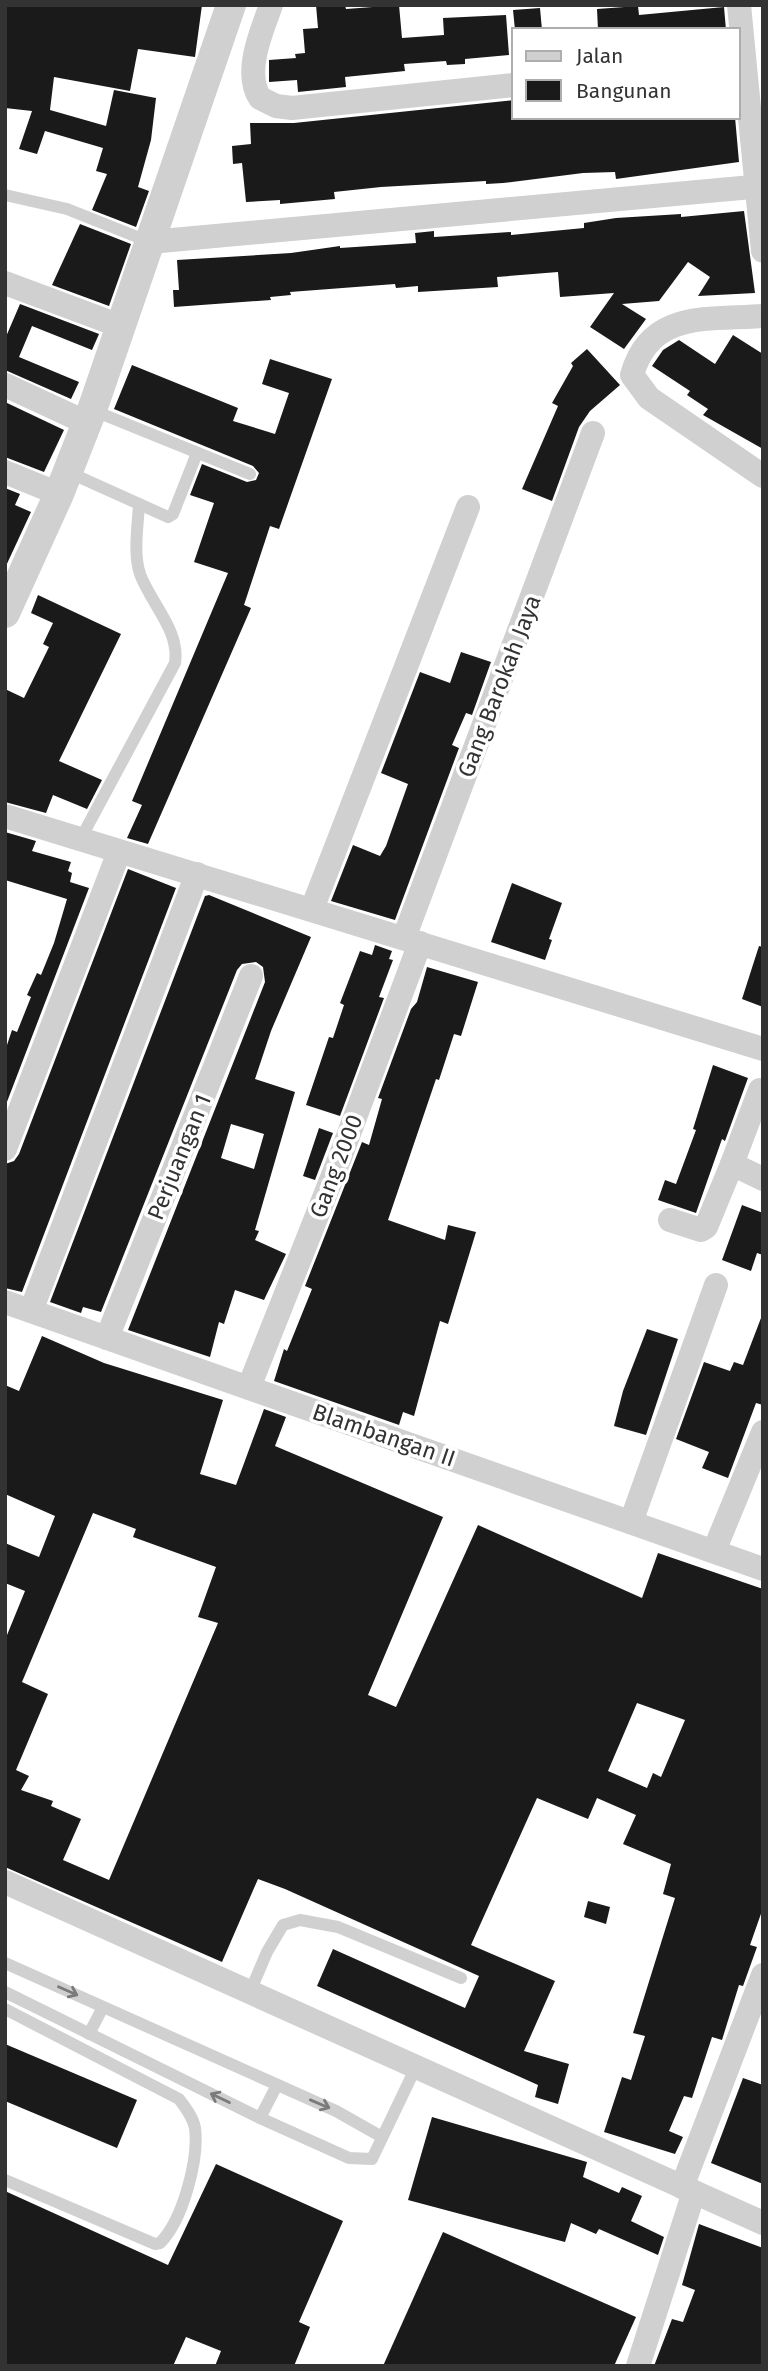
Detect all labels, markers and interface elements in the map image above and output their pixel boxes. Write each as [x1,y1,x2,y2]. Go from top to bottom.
legend [512,28,740,119]
text: Jalan [576,43,623,69]
text: Bangunan [576,78,671,104]
street label: Gang Barokah Jaya [451,591,547,781]
street label: Perjuangan 1 [141,1090,217,1224]
street label: Gang 2000 [303,1110,369,1222]
street label: Blambangan II [309,1397,459,1473]
one-way arrow [56,1985,78,1998]
one-way arrow [210,2091,231,2105]
one-way arrow [309,2098,330,2111]

